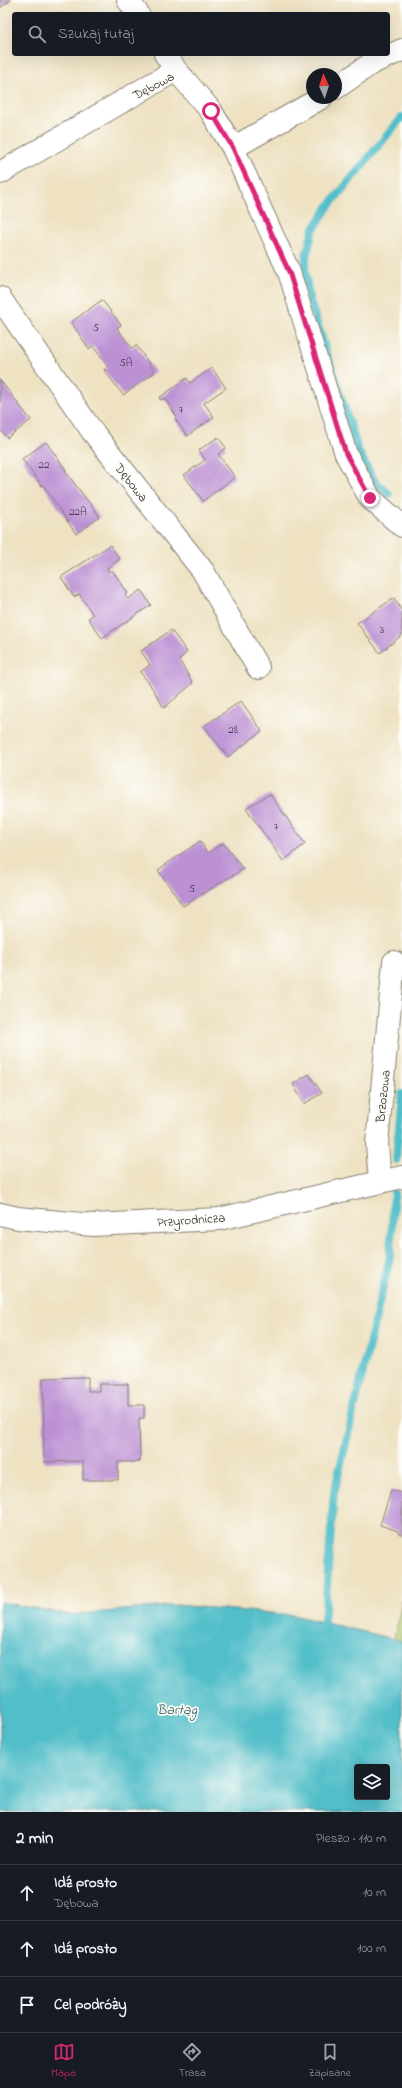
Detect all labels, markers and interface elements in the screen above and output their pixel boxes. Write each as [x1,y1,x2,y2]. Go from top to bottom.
search box [12,12,390,56]
icon: search [26,23,48,45]
text: Szukaj tutaj [58,23,134,45]
street label: Dębowa [129,67,178,106]
north arrow [306,68,342,104]
route start [202,102,220,120]
house number: 5 [93,320,99,336]
house number: 5A [119,355,133,371]
house number: 7 [179,402,184,418]
house number: 22 [39,457,50,473]
street label: Dębowa [109,459,152,506]
route end [361,489,379,507]
house number: 22A [69,504,87,520]
house number: 3 [380,622,385,638]
house number: 28 [228,722,238,738]
house number: 7 [274,819,279,835]
house number: 5 [189,881,195,897]
street label: Brzozowa [371,1069,396,1124]
street label: Przyrodnicza [156,1209,226,1233]
water label: Bartąg [157,1700,198,1721]
map controls [354,1764,390,1800]
button: layers [354,1764,390,1800]
text: 2 min [16,1826,53,1851]
text: Pieszo · 110 m [316,1829,386,1848]
text: Idź prosto [54,1872,117,1894]
icon: ahead [16,1882,38,1904]
text: 10 m [363,1883,386,1902]
text: Dębowa [54,1894,99,1913]
icon: ahead [16,1938,38,1960]
text: Idź prosto [54,1938,117,1960]
text: 100 m [357,1939,386,1958]
icon: arrive [16,1994,38,2016]
text: Cel podróży [54,1994,127,2016]
tab: Mapa [51,2041,76,2081]
tab: Trasa [179,2041,206,2081]
tab: Zapisane [309,2041,351,2081]

